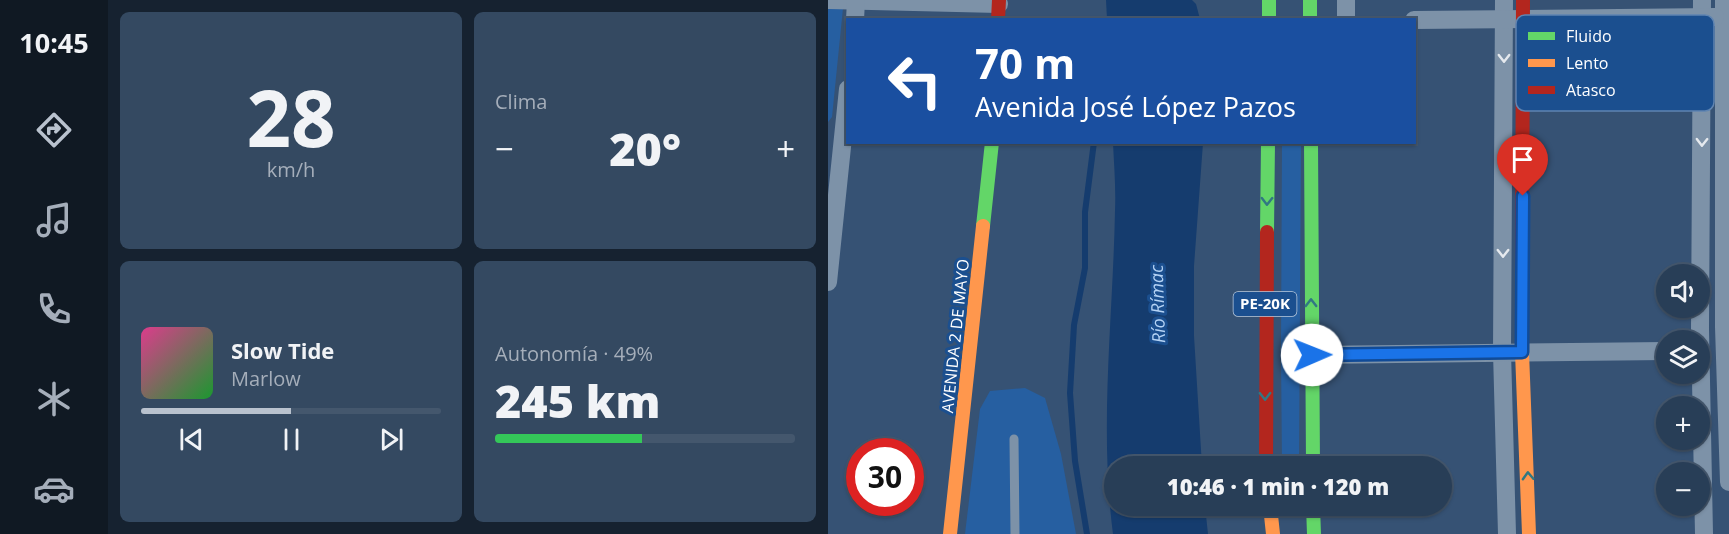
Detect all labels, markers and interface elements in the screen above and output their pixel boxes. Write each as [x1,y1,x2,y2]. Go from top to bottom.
legend [1516,15,1714,111]
text: 10:45 [19,24,89,61]
text: Fluido [1566,25,1612,47]
text: 70 m [975,34,1075,91]
icon: left [876,42,954,120]
text: Lento [1566,52,1608,74]
one-way arrow [1498,54,1510,63]
text: 28 [246,64,336,170]
text: Atasco [1566,79,1616,101]
text: Clima [495,88,547,115]
text: Avenida José López Pazos [975,88,1296,125]
icon: directions [33,109,75,151]
text: 20° [609,118,681,179]
text: − [495,126,514,171]
text: + [776,126,795,171]
pin [1497,134,1548,196]
one-way arrow [1696,138,1708,147]
icon: arrive [1506,143,1539,176]
text: km/h [267,156,315,183]
one-way arrow [1261,196,1273,205]
icon: music [33,199,75,241]
one-way arrow [1497,249,1509,258]
street label: AVENIDA 2 DE MAYO [936,258,974,414]
water label: Río Rímac [1144,264,1170,344]
map controls [1656,264,1710,516]
button: sound [1656,264,1710,318]
icon: phone [33,288,75,330]
road number: PE-20K [1234,292,1296,316]
one-way arrow [1305,299,1317,308]
position arrow [1280,323,1344,387]
button: layers [1656,330,1710,384]
text: Slow Tide [231,335,334,365]
text: Autonomía · 49% [495,340,653,367]
text: Marlow [231,365,301,392]
text: 245 km [495,370,660,431]
icon: climate [33,378,75,420]
one-way arrow [1259,391,1272,400]
button: + [1656,396,1710,450]
icon: previous [175,423,208,456]
icon: pause [275,423,308,456]
icon: next [375,423,408,456]
speed limit sign: 30 [846,438,924,516]
button: − [1656,462,1710,516]
icon: car [33,468,75,510]
text: 10:46 · 1 min · 120 m [1167,471,1389,501]
one-way arrow [1522,471,1534,480]

